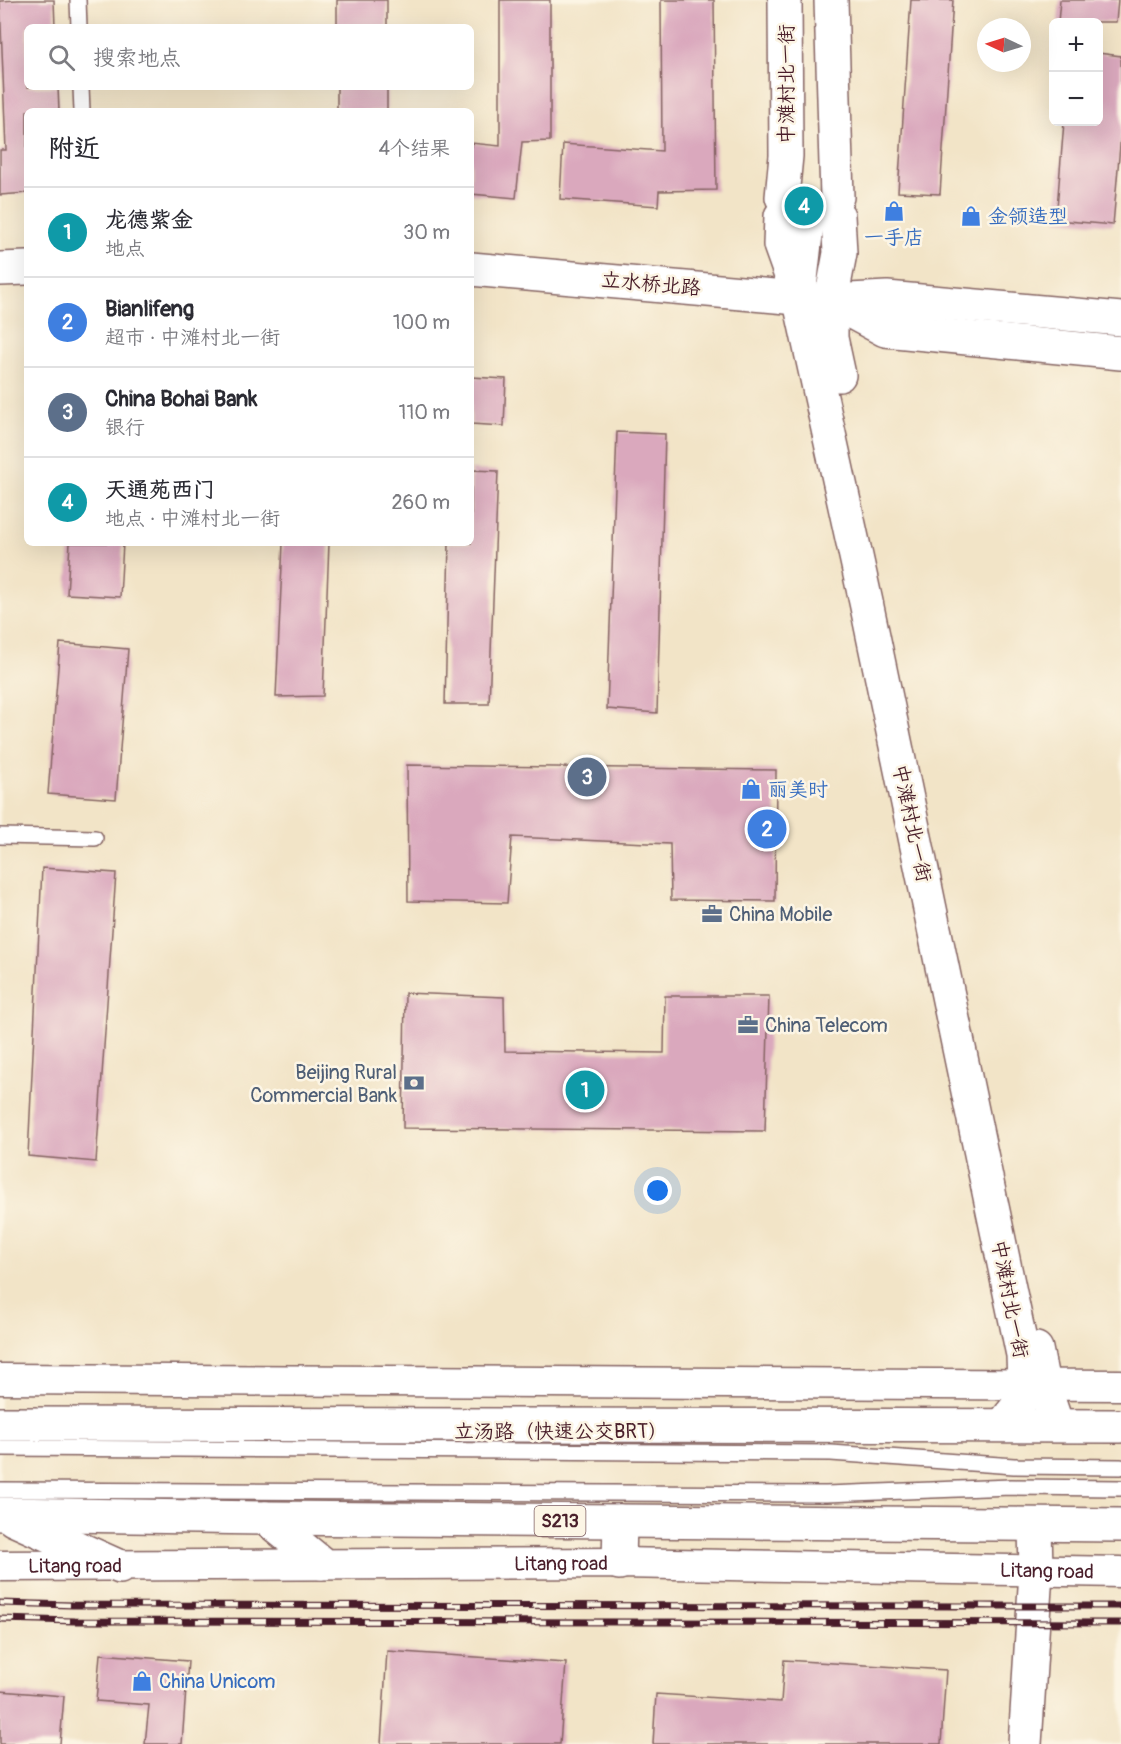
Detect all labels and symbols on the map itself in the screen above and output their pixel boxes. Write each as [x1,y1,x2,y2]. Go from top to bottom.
north arrow [977,18,1031,72]
street label: 中滩村北一街 [774,24,799,144]
pin: 4 [784,184,824,228]
shop icon: 一手店 [882,199,906,223]
shop icon: 金领造型 [959,204,983,228]
place label: 金领造型 [988,204,1068,229]
place label: 一手店 [864,225,924,250]
street label: 立水桥北路 [600,267,703,301]
pin: 3 [568,754,606,800]
street label: 中滩村北一街 [887,762,937,884]
shop icon: 丽美时 [739,777,763,801]
place label: 丽美时 [768,777,828,802]
pin: 2 [748,806,786,852]
office icon: China Mobile [700,902,724,926]
place label: China Mobile [729,902,833,927]
office icon: China Telecom [736,1013,760,1037]
place label: China Telecom [765,1013,888,1038]
place label: Beijing Rural Commercial Bank [250,1060,398,1108]
pin: 1 [566,1068,604,1112]
bank icon: Beijing Rural Commercial Bank [402,1071,426,1095]
your location [643,1176,672,1205]
street label: 中滩村北一街 [986,1238,1034,1360]
street label: 立汤路（快速公交BRT） [454,1419,668,1444]
road number: S213 [534,1506,586,1536]
street label: Litang road [514,1551,608,1576]
street label: Litang road [28,1553,122,1578]
street label: Litang road [1000,1557,1094,1584]
shop icon: China Unicom [130,1669,154,1693]
place label: China Unicom [159,1669,275,1694]

